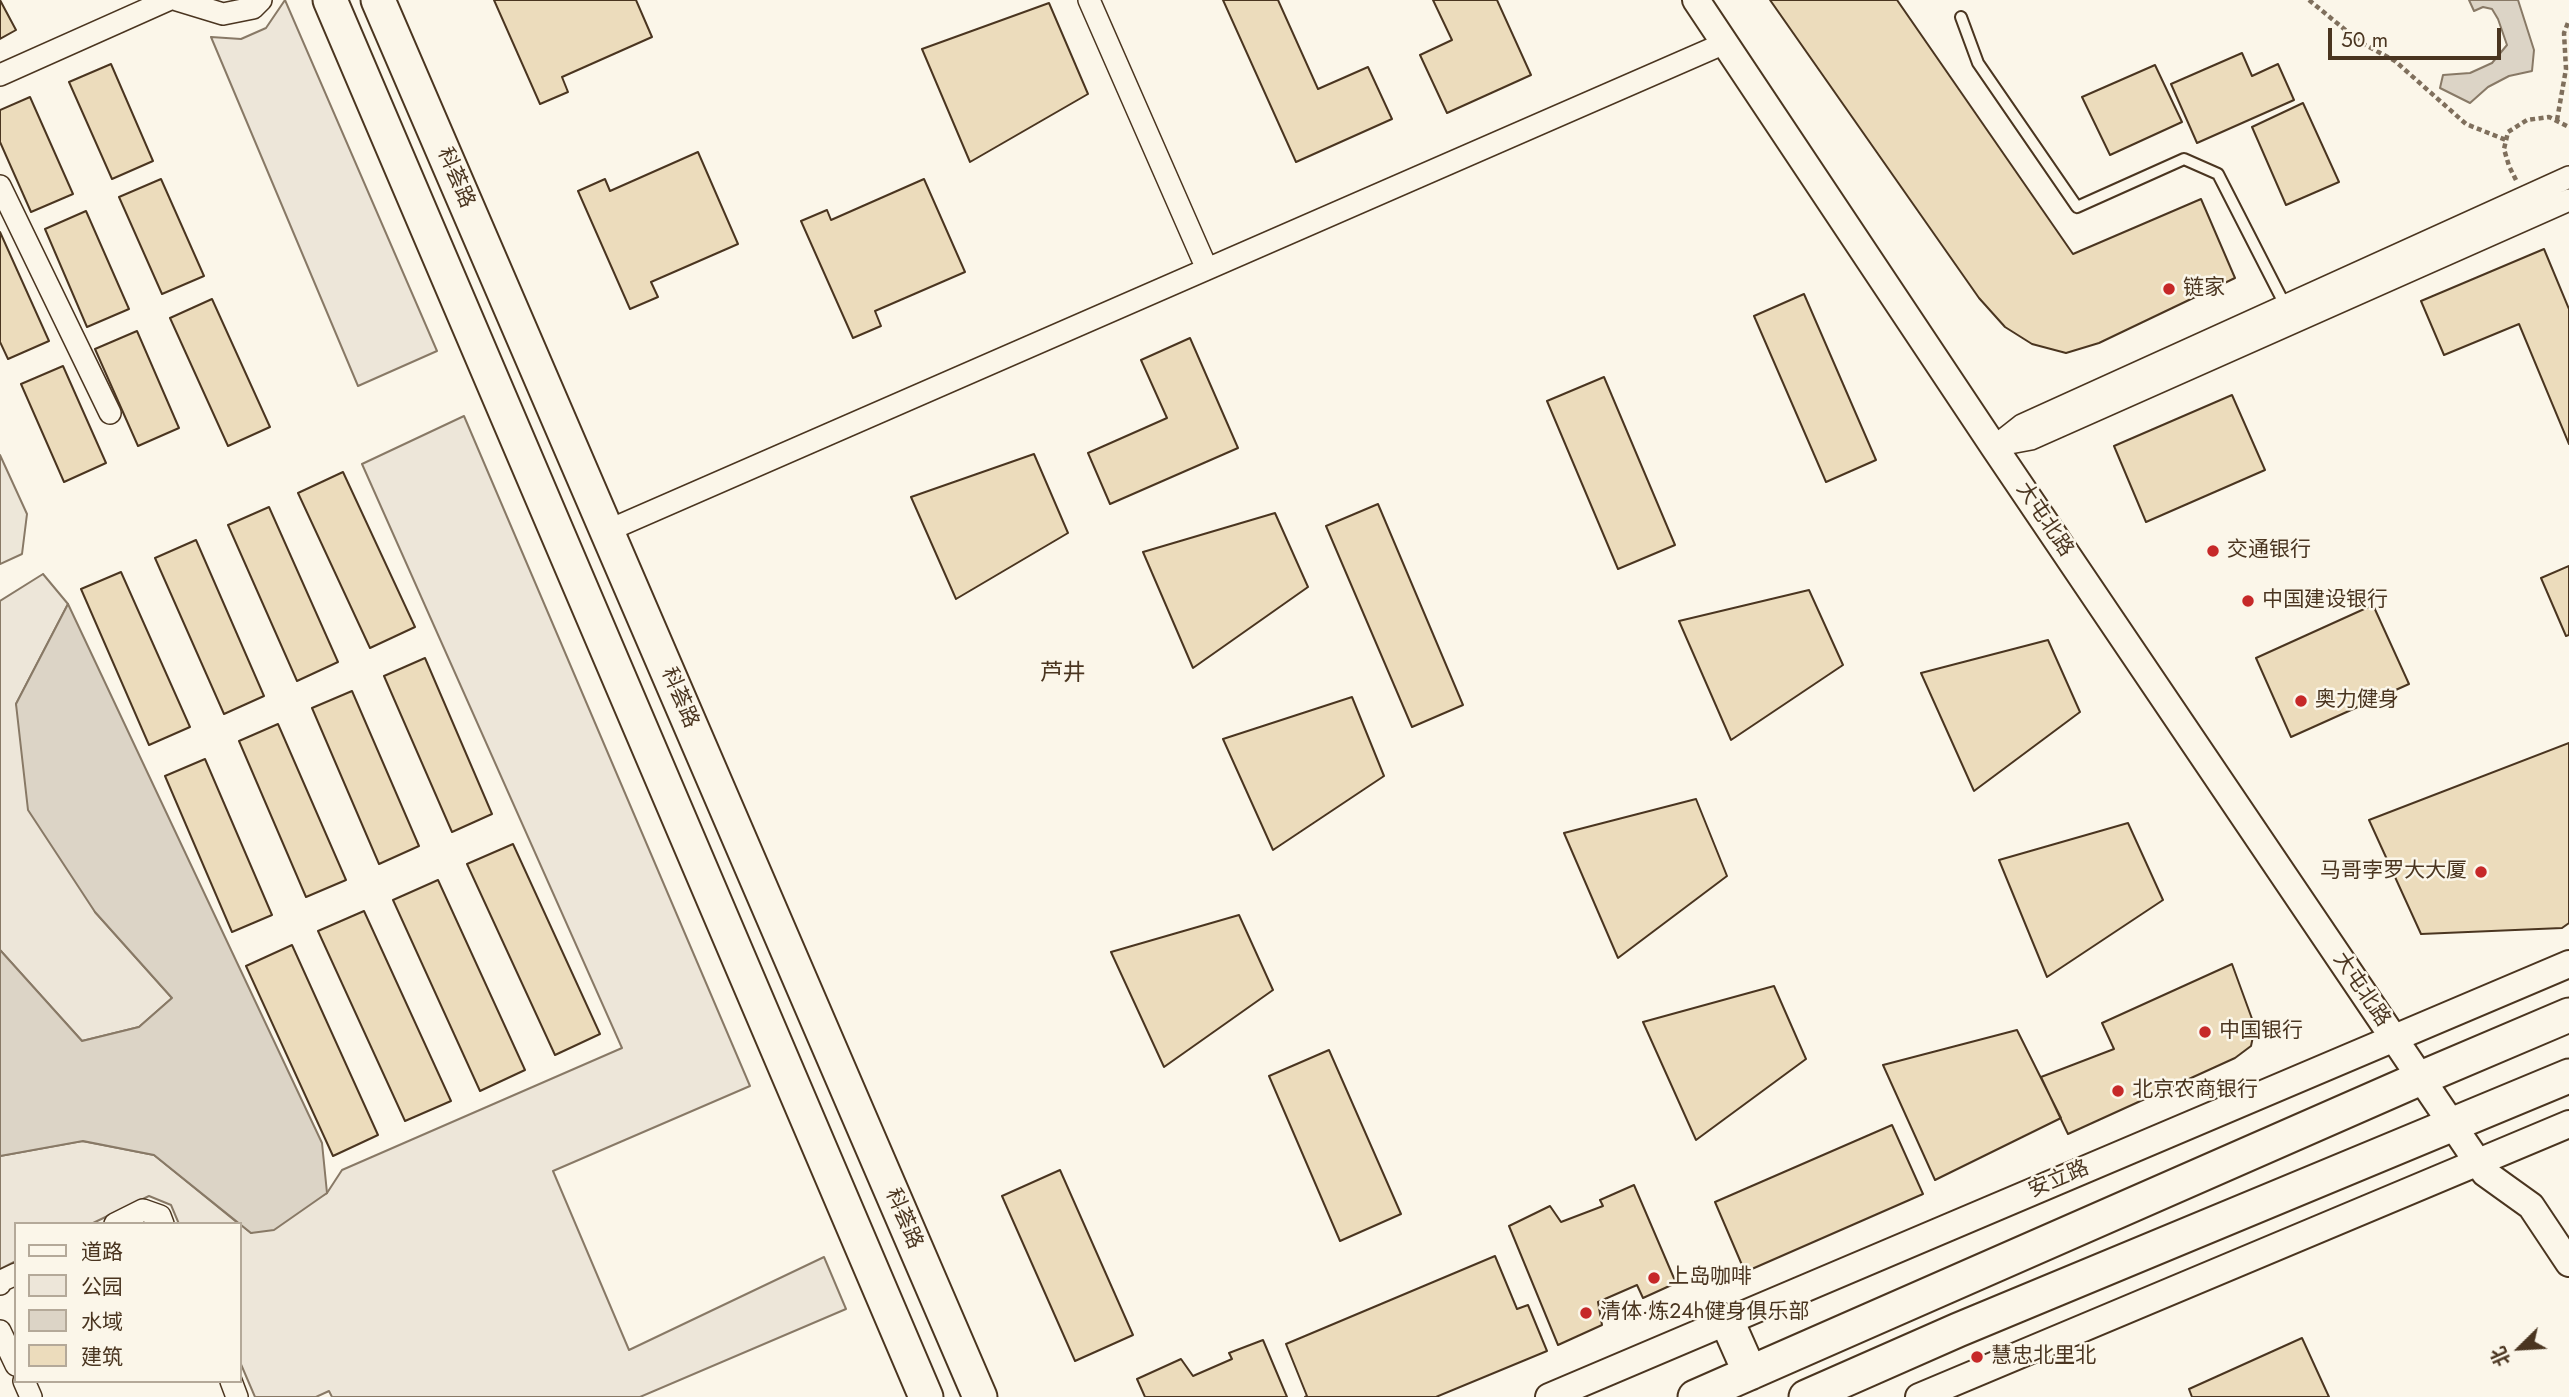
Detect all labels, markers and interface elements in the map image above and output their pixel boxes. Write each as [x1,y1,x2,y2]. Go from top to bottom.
scale bar [2331,14,2504,58]
text: 50 m [2341,25,2388,55]
street label: 科荟路 [431,144,479,212]
place label: 链家 [2183,276,2225,302]
marker: 链家 [2161,281,2177,297]
street label: 大屯北路 [2010,478,2078,562]
place label: 交通银行 [2227,538,2311,564]
marker: 交通银行 [2205,543,2221,559]
place label: 中国建设银行 [2262,588,2388,614]
marker: 中国建设银行 [2240,593,2256,609]
district label: 芦井 [1040,660,1086,688]
street label: 科荟路 [655,664,703,732]
place label: 奥力健身 [2315,688,2399,714]
marker: 奥力健身 [2293,693,2309,709]
place label: 马哥孛罗大大厦 [2320,859,2467,885]
marker: 马哥孛罗大大厦 [2473,864,2489,880]
street label: 大屯北路 [2327,948,2395,1032]
place label: 中国银行 [2219,1019,2303,1045]
marker: 中国银行 [2197,1024,2213,1040]
place label: 北京农商银行 [2132,1078,2258,1104]
marker: 北京农商银行 [2110,1083,2126,1099]
street label: 安立路 [2025,1156,2093,1204]
street label: 科荟路 [879,1185,927,1253]
legend [14,1222,242,1383]
text: 道路 [81,1237,123,1267]
place label: 上岛咖啡 [1668,1265,1752,1291]
marker: 上岛咖啡 [1646,1270,1662,1286]
text: 公园 [81,1272,123,1302]
place label: 清体·炼24h健身俱乐部 [1600,1300,1810,1326]
marker: 清体·炼24h健身俱乐部 [1578,1305,1594,1321]
text: 水域 [81,1307,123,1337]
north arrow [2485,1313,2555,1383]
text: 建筑 [81,1342,123,1372]
text: 北 [2484,1343,2517,1371]
place label: 慧忠北里北 [1991,1344,2096,1370]
marker: 慧忠北里北 [1969,1349,1985,1365]

